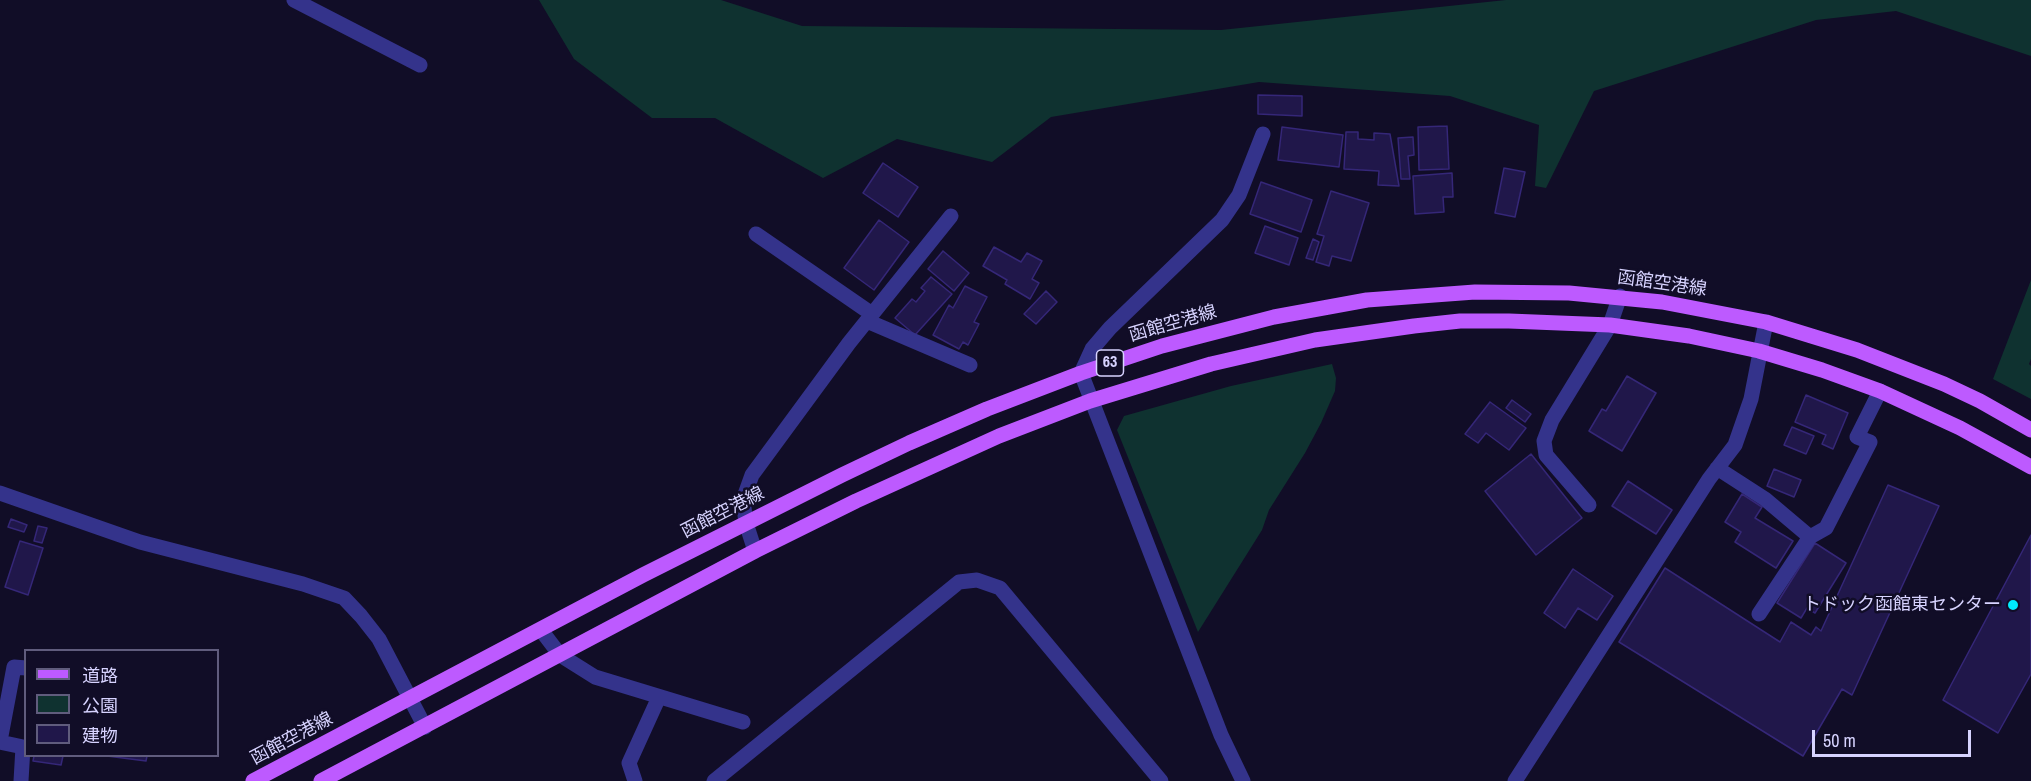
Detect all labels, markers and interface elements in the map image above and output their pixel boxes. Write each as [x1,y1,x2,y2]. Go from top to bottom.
street label: 函館空港線 [1616,267,1708,301]
street label: 函館空港線 [1127,301,1219,347]
road number: 63 [1096,350,1124,376]
street label: 函館空港線 [678,483,768,543]
place label: トドック函館東センター [1803,594,2001,616]
marker: トドック函館東センター [2006,598,2020,612]
legend [24,649,219,757]
text: 道路 [82,663,118,688]
text: 公園 [82,693,118,718]
street label: 函館空港線 [247,708,337,770]
scale bar [1815,718,1974,756]
text: 建物 [82,723,118,748]
text: 50 m [1823,728,1856,753]

